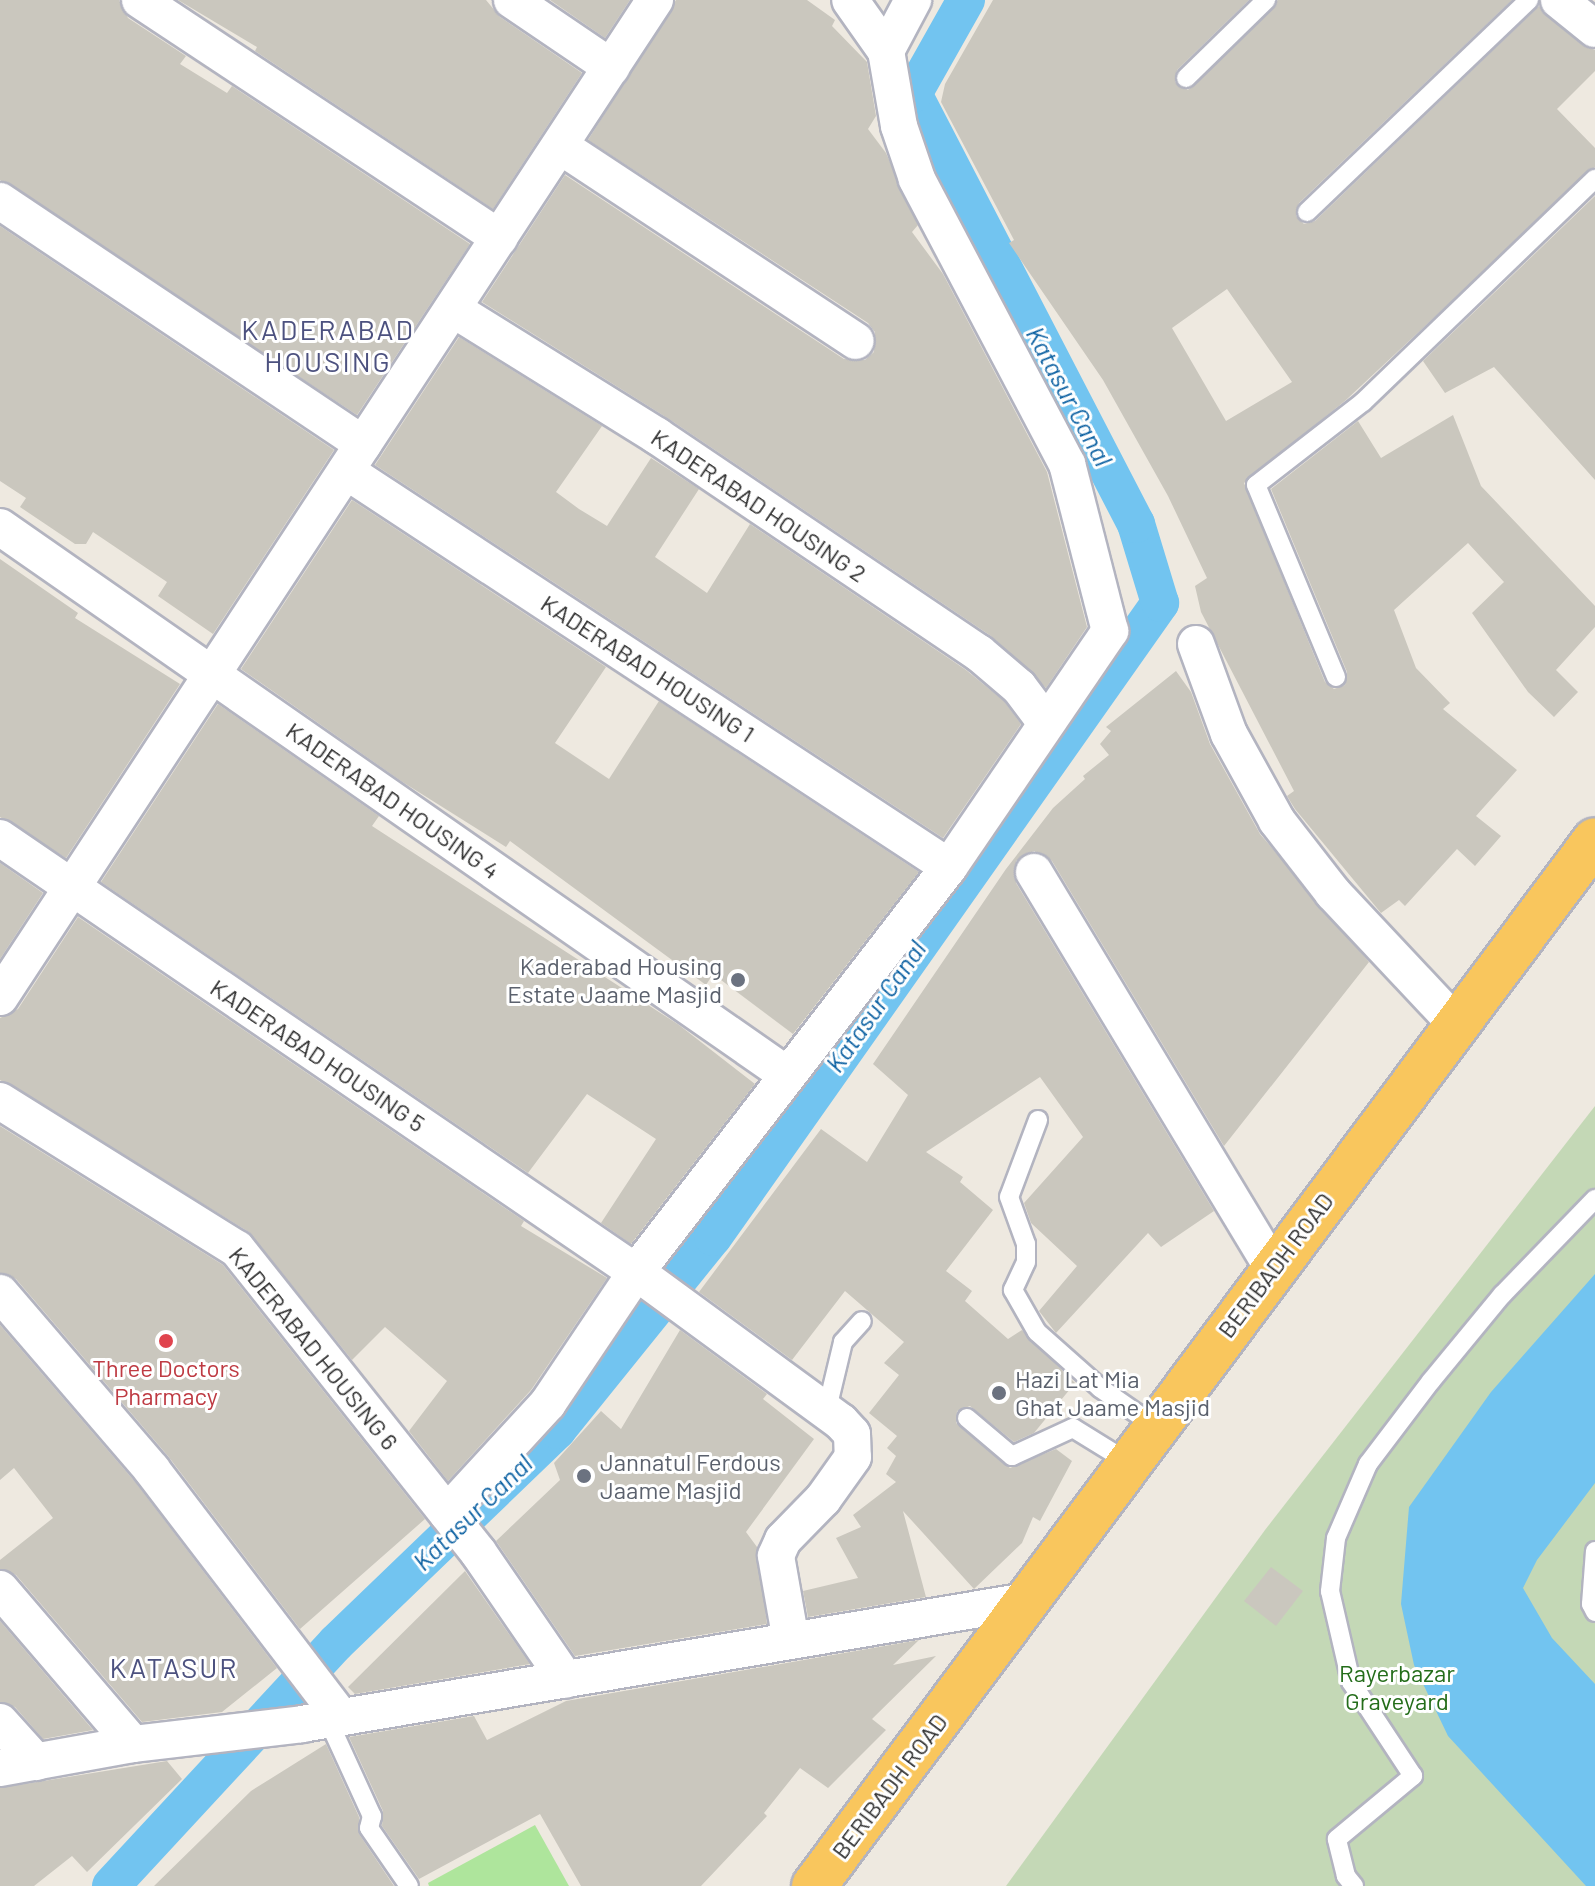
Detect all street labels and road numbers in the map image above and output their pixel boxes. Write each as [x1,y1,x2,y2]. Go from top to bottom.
street label: KADERABAD HOUSING 2 [646,422,872,588]
street label: KADERABAD HOUSING 1 [536,588,760,748]
street label: KADERABAD HOUSING 4 [281,716,505,884]
street label: KADERABAD HOUSING 5 [205,972,431,1138]
street label: BERIBADH ROAD [1211,1187,1339,1343]
street label: KADERABAD HOUSING 6 [223,1241,405,1455]
street label: BERIBADH ROAD [825,1708,953,1864]

